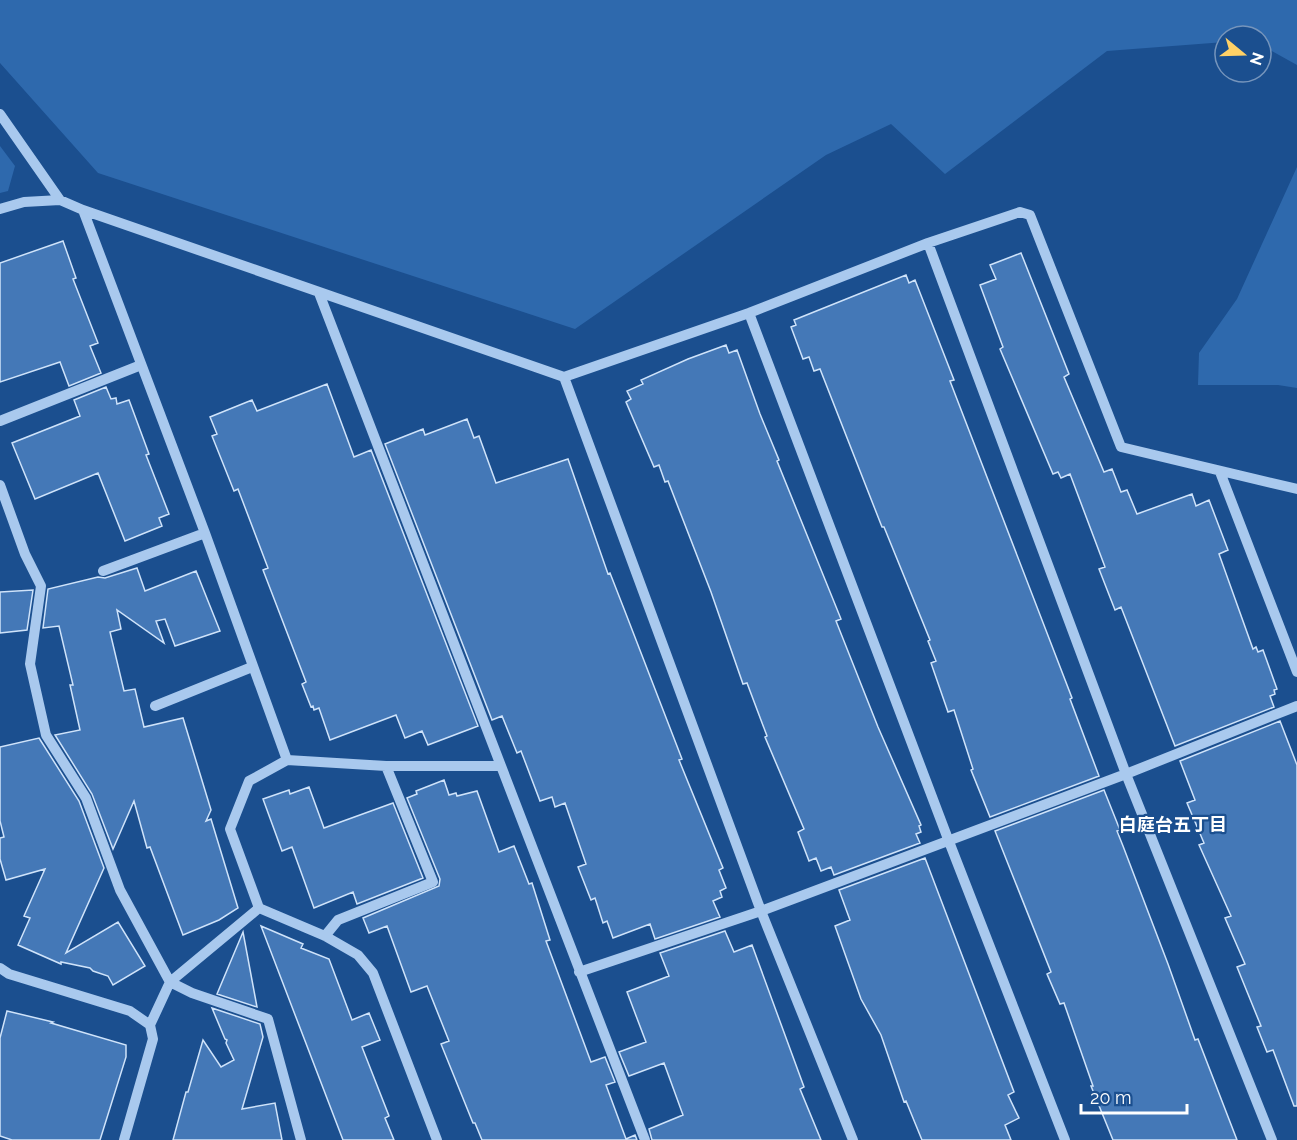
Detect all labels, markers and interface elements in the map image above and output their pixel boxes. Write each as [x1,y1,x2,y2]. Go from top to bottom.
north arrow [1213,24,1273,84]
text: N [1246,50,1268,68]
district label: 白庭台五丁目 [1119,814,1227,835]
scale bar [1081,1077,1188,1115]
text: 20 m [1090,1087,1132,1108]

